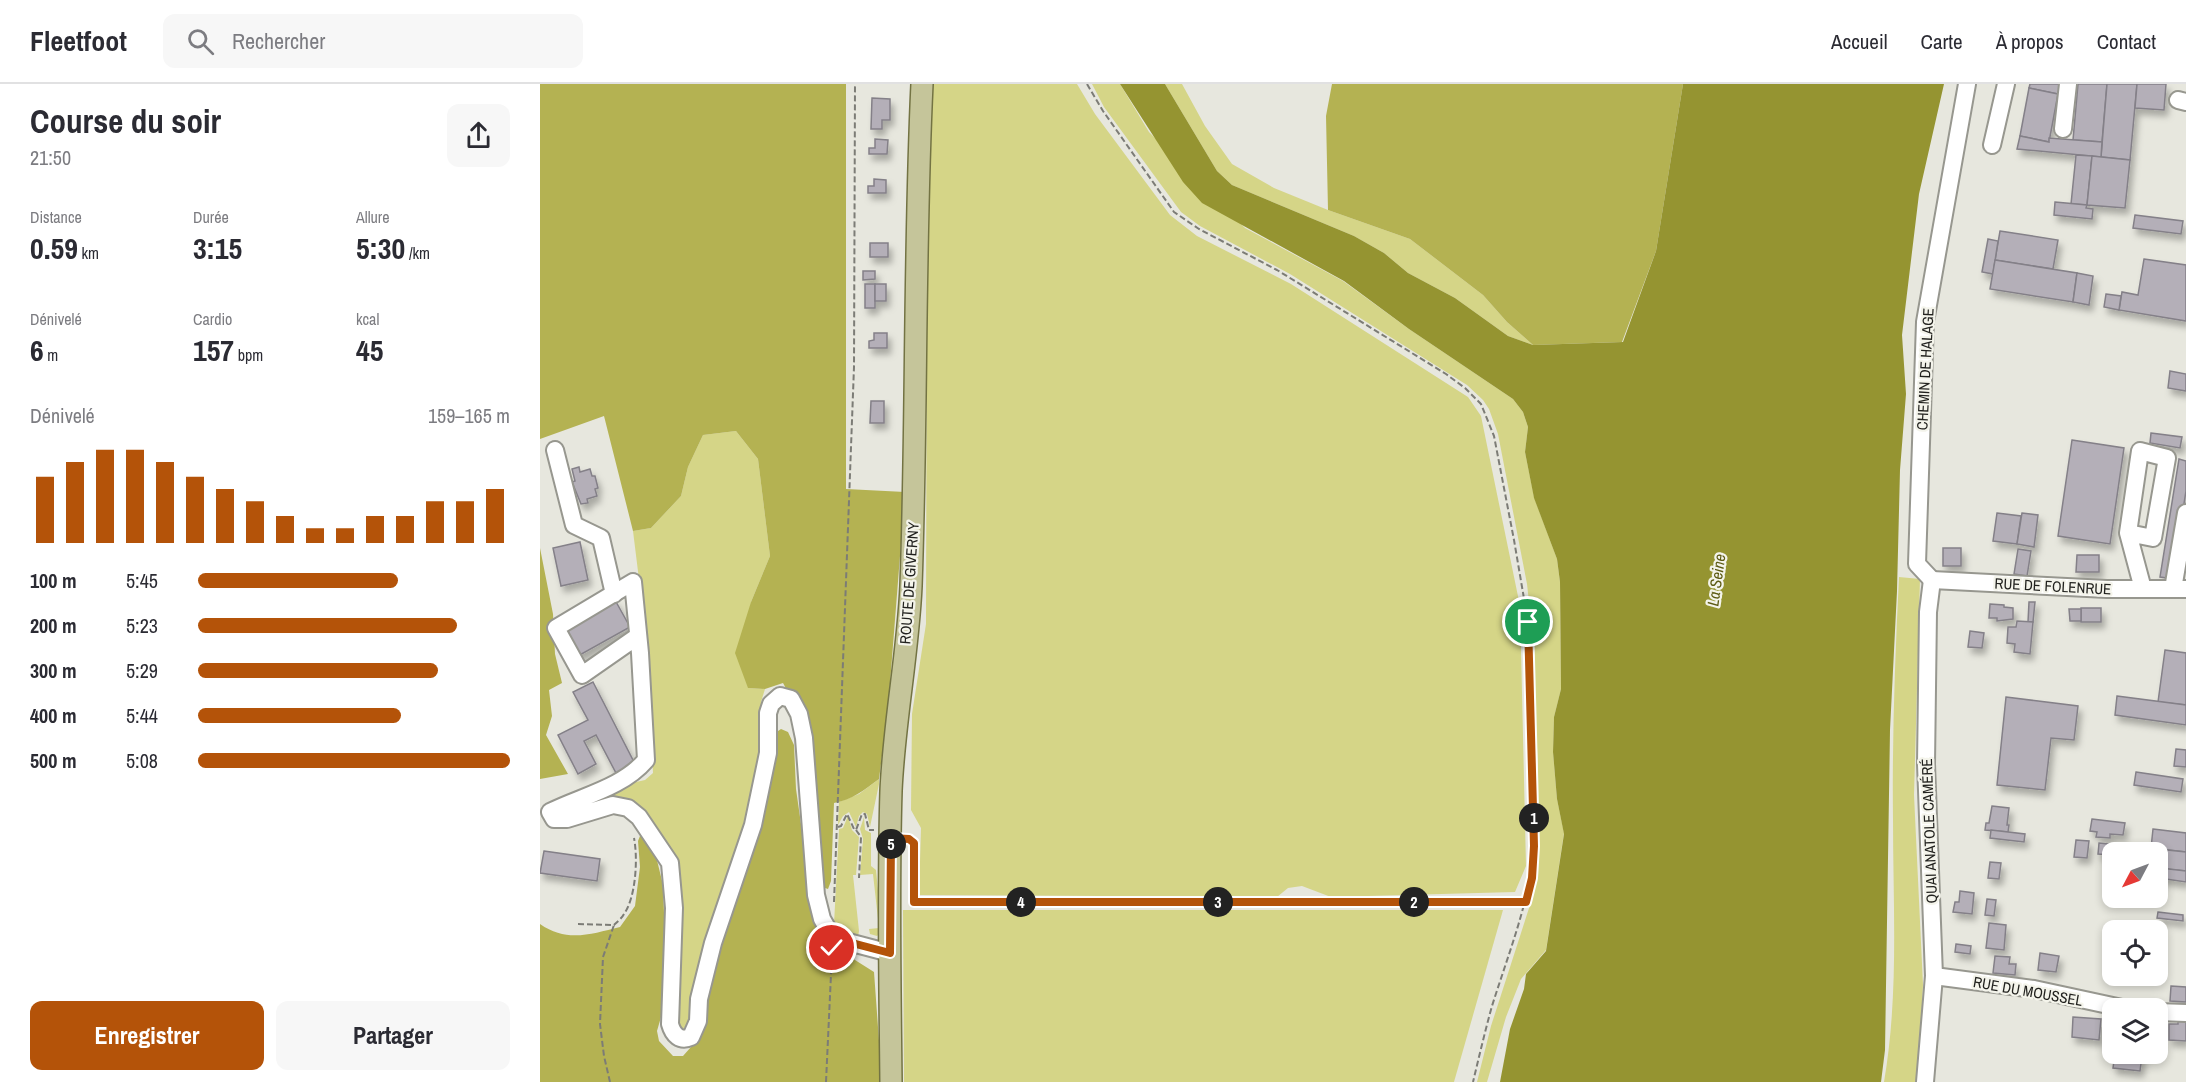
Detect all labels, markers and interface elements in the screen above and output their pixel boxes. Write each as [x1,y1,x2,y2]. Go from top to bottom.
search box [163,14,583,68]
text: Fleetfoot [30,22,127,60]
icon: search [184,25,217,58]
text: Rechercher [232,26,325,56]
text: Accueil [1831,27,1888,56]
text: Carte [1921,27,1963,56]
text: À propos [1996,27,2064,56]
text: Contact [2097,27,2156,56]
text: Course du soir [30,99,221,143]
button: share [447,104,510,167]
text: 21:50 [30,144,71,171]
text: Distance [30,206,82,228]
text: Durée [193,206,229,228]
text: Allure [356,206,390,228]
text: 0.59 [30,228,78,268]
text: 3:15 [193,228,242,268]
text: 5:30 [356,228,405,268]
text: km [78,242,99,264]
text: /km [405,242,430,264]
street label: CHEMIN DE HALAGE [1911,307,1939,431]
text: Dénivelé [30,308,82,330]
text: Cardio [193,308,232,330]
text: kcal [356,308,379,330]
text: 6 [30,330,44,370]
text: 157 [193,330,234,370]
text: 45 [356,330,383,370]
text: m [44,344,58,366]
text: bpm [234,344,263,366]
text: Dénivelé [30,402,95,429]
text: 159–165 m [428,402,510,429]
street label: ROUTE DE GIVERNY [894,520,924,645]
water label: La Seine [1701,552,1731,608]
text: 100 m [30,567,77,594]
text: 5:45 [126,567,158,594]
street label: RUE DE FOLENRUE [1994,572,2112,600]
pin [1502,596,1553,647]
icon: arrive [1511,605,1544,638]
text: 200 m [30,612,77,639]
text: 5:23 [126,612,158,639]
text: 300 m [30,657,77,684]
text: 5:29 [126,657,158,684]
text: 400 m [30,702,77,729]
text: 5:44 [126,702,158,729]
text: 500 m [30,747,77,774]
text: 5:08 [126,747,158,774]
street label: QUAI ANATOLE CAMÉRÉ [1916,758,1942,904]
pin: 1 [1519,803,1549,833]
text: 1 [1530,807,1538,829]
pin: 5 [876,829,906,859]
text: 5 [887,833,895,855]
north arrow [2102,842,2168,908]
map controls [2102,842,2168,1064]
pin: 4 [1006,887,1036,917]
pin: 3 [1203,887,1233,917]
pin: 2 [1399,887,1429,917]
text: 4 [1017,891,1025,913]
text: 3 [1214,891,1222,913]
text: 2 [1410,891,1418,913]
button: locate [2102,920,2168,986]
pin [806,922,857,973]
icon: check [815,931,848,964]
street label: RUE DU MOUSSEL [1972,971,2084,1011]
button: layers [2102,998,2168,1064]
button: Enregistrer [30,1001,264,1070]
button: Partager [276,1001,510,1070]

